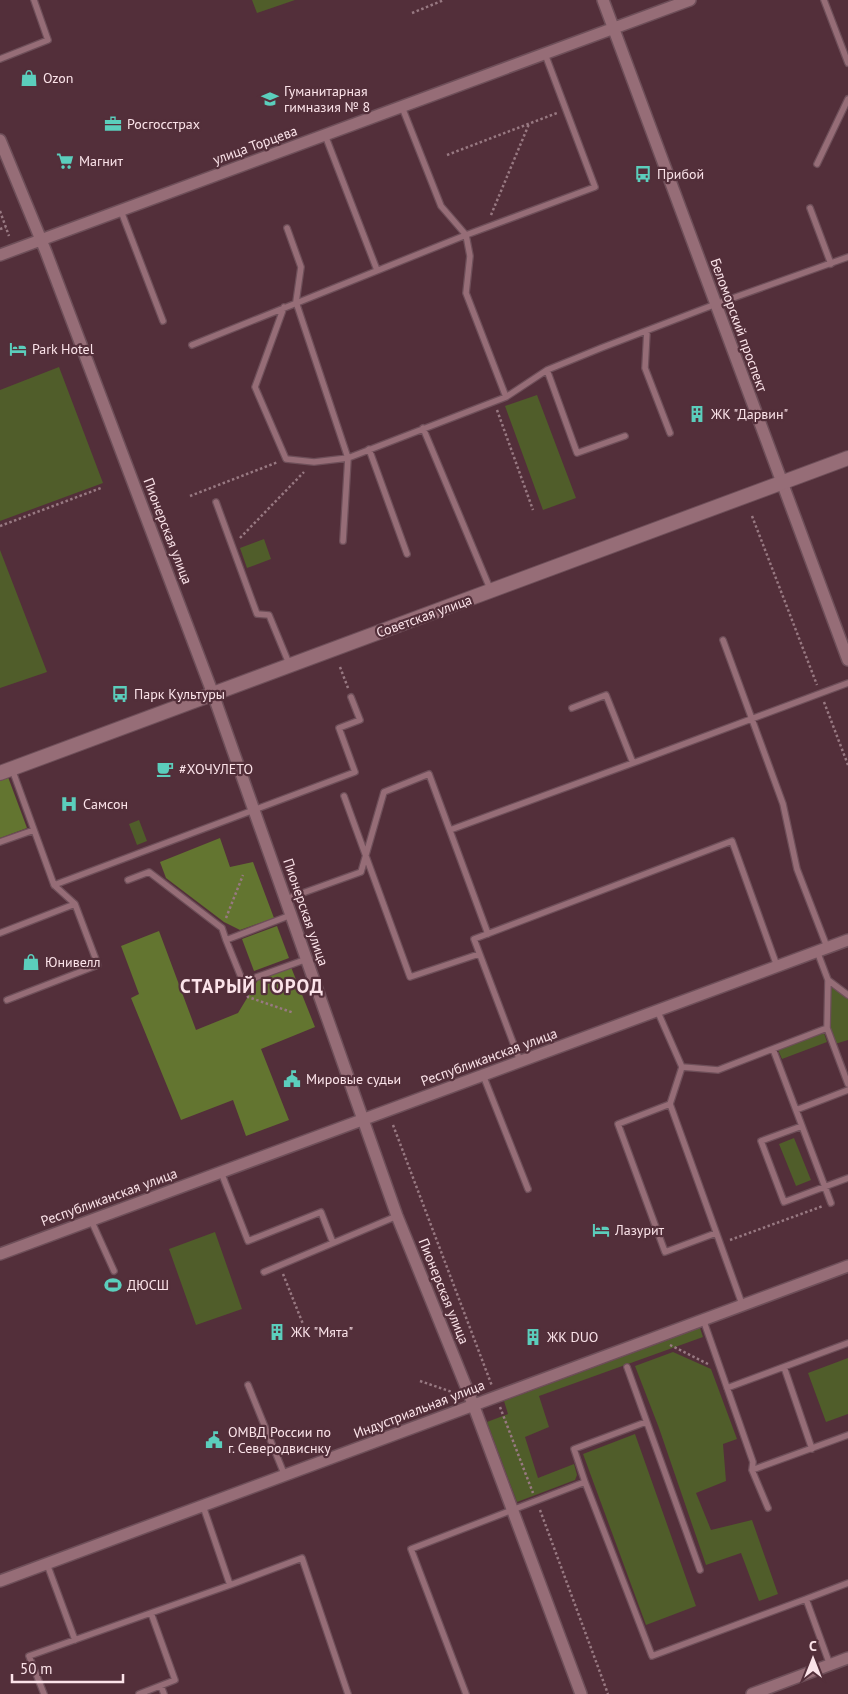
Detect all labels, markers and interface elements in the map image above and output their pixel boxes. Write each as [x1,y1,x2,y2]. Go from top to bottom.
shop icon: Ozon [19,68,39,88]
place label: Ozon [43,69,73,87]
place label: Гуманитарная гимназия № 8 [284,82,370,116]
school or university icon: Гуманитарная гимназия № 8 [260,89,280,109]
office icon: Росгосстрах [103,114,123,134]
place label: Росгосстрах [127,115,200,133]
street label: улица Торцева [210,121,300,169]
supermarket icon: Магнит [55,151,75,171]
place label: Магнит [79,152,123,170]
bus stop icon: Прибой [633,164,653,184]
place label: Прибой [657,165,704,183]
street label: Беломорский проспект [706,256,772,395]
hotel icon: Park Hotel [8,339,28,359]
place label: Park Hotel [32,340,94,358]
building icon: ЖК "Дарвин" [687,404,707,424]
place label: ЖК "Дарвин" [710,405,788,423]
street label: Пионерская улица [139,475,197,587]
street label: Советская улица [374,590,474,642]
bus stop icon: Парк Культуры [110,684,130,704]
place label: Парк Культуры [134,685,225,703]
cafe icon: #ХОЧУЛЕТО [155,759,175,779]
place label: #ХОЧУЛЕТО [179,760,253,778]
hospital icon: Самсон [59,794,79,814]
place label: Самсон [83,795,128,813]
street label: Пионерская улица [279,856,333,968]
shop icon: Юнивелл [21,952,41,972]
place label: Юнивелл [45,953,101,971]
district label: СТАРЫЙ ГОРОД [180,974,324,998]
street label: Республиканская улица [418,1024,560,1090]
public building icon: Мировые судьи [282,1069,302,1089]
place label: Мировые судьи [306,1070,401,1088]
street label: Республиканская улица [38,1164,180,1230]
hotel icon: Лазурит [591,1220,611,1240]
place label: Лазурит [614,1221,665,1239]
street label: Пионерская улица [415,1235,473,1347]
sports icon: ДЮСШ [103,1275,123,1295]
place label: ДЮСШ [127,1276,169,1294]
building icon: ЖК "Мята" [267,1322,287,1342]
place label: ЖК "Мята" [290,1323,353,1341]
building icon: ЖК DUO [523,1327,543,1347]
place label: ЖК DUO [546,1328,598,1346]
street label: Индустриальная улица [351,1376,487,1442]
place label: ОМВД России по г. Северодвиснку [228,1423,331,1457]
public building icon: ОМВД России по г. Северодвиснку [204,1430,224,1450]
north arrow [788,1634,838,1684]
text: С [809,1637,817,1655]
scale bar [12,1652,124,1684]
text: 50 m [20,1659,53,1678]

